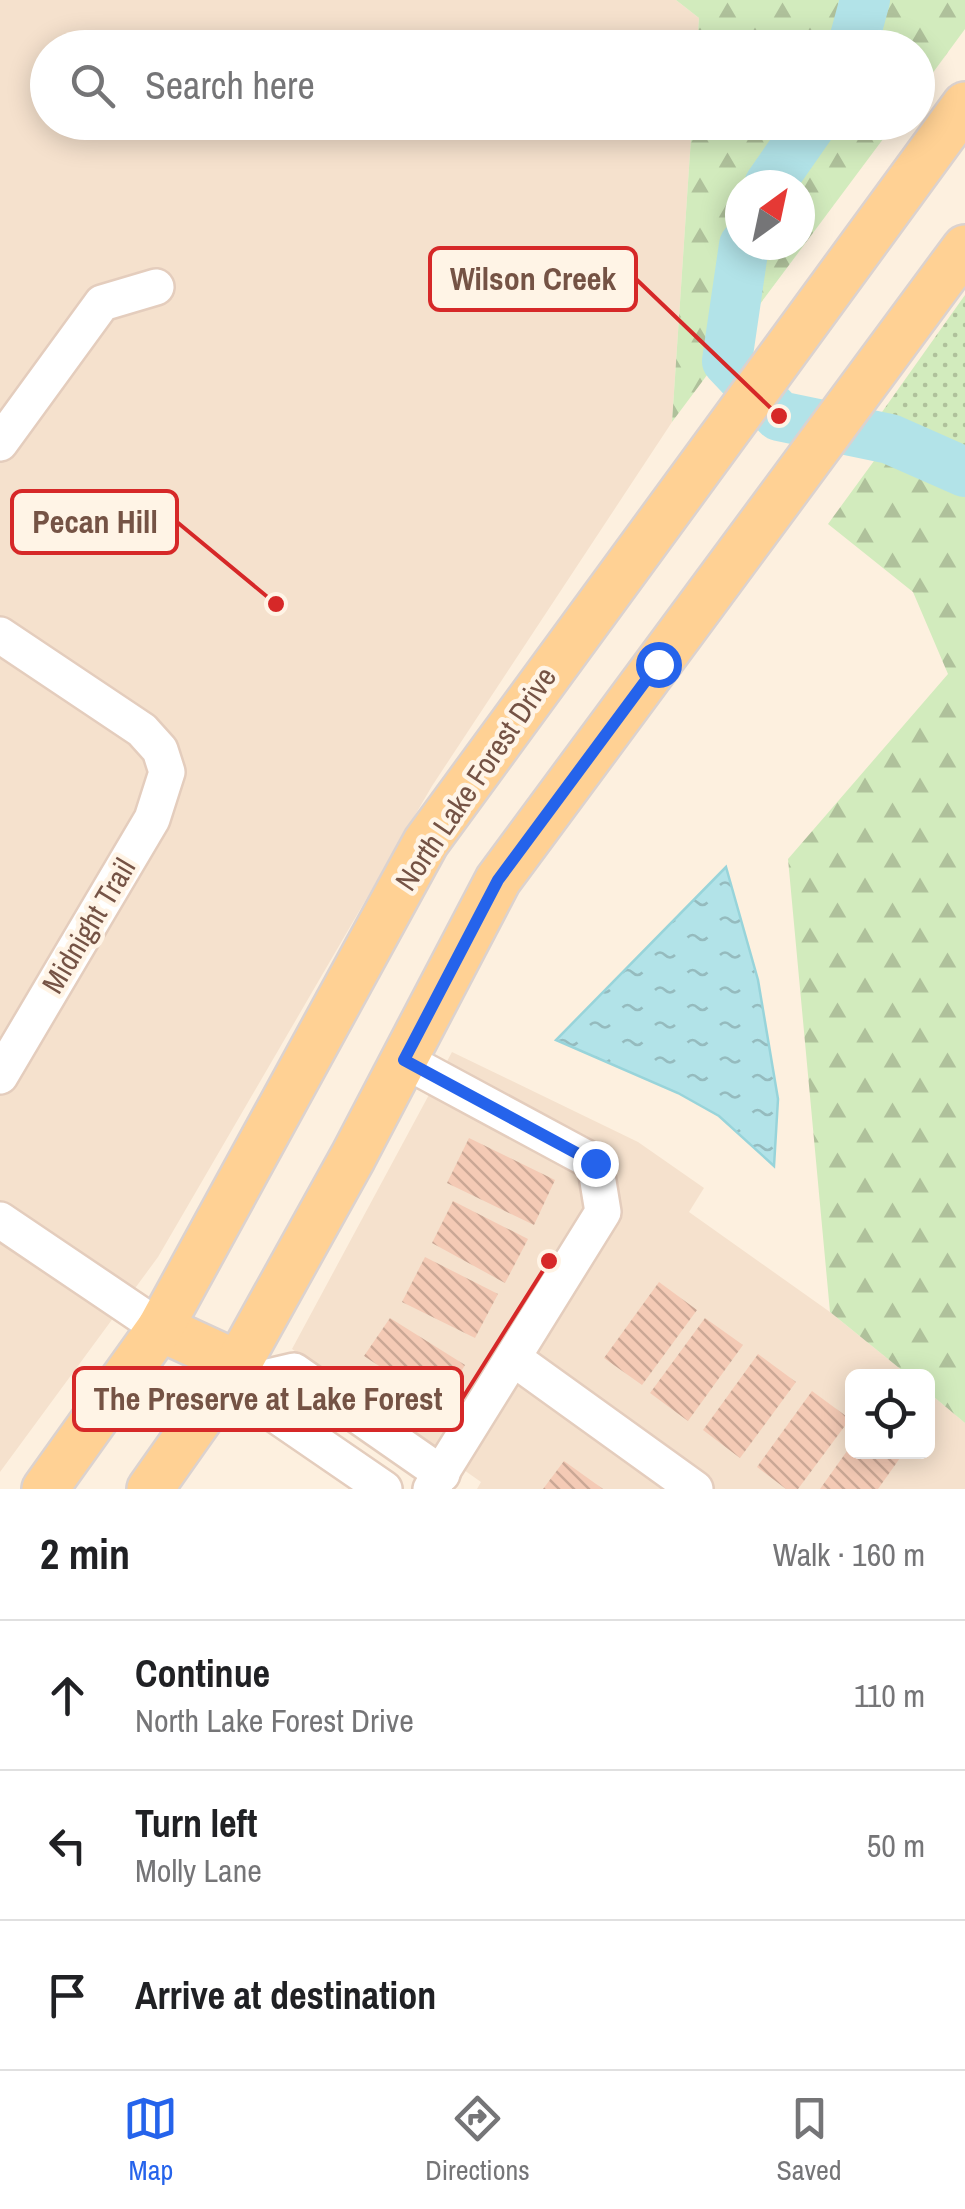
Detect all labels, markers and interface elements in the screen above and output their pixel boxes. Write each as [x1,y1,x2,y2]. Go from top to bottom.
search box [30,30,935,140]
icon: search [65,58,120,113]
text: Search here [145,60,315,111]
north arrow [725,170,815,260]
callout: Wilson Creek [430,248,636,310]
text: Wilson Creek [450,257,616,300]
callout: Pecan Hill [12,491,177,553]
text: Pecan Hill [32,500,158,543]
route start [636,642,682,688]
street label: North Lake Forest Drive [386,659,565,898]
street label: Midnight Trail [32,851,144,1000]
route end [573,1141,619,1187]
callout: The Preserve at Lake Forest [74,1368,462,1430]
map controls [845,1369,935,1459]
button: locate [845,1369,935,1459]
text: The Preserve at Lake Forest [94,1377,443,1420]
text: 2 min [40,1526,130,1582]
text: Walk · 160 m [773,1533,925,1576]
text: Continue [135,1648,270,1699]
icon: ahead [40,1668,95,1723]
text: 110 m [854,1674,925,1717]
text: North Lake Forest Drive [135,1699,414,1742]
text: Turn left [135,1798,257,1849]
icon: left [40,1818,95,1873]
text: 50 m [867,1824,925,1867]
text: Molly Lane [135,1849,262,1892]
icon: arrive [40,1968,95,2023]
text: Arrive at destination [135,1970,436,2021]
tab: Map [123,2091,178,2189]
tab: Directions [425,2091,530,2189]
tab: Saved [777,2091,842,2189]

